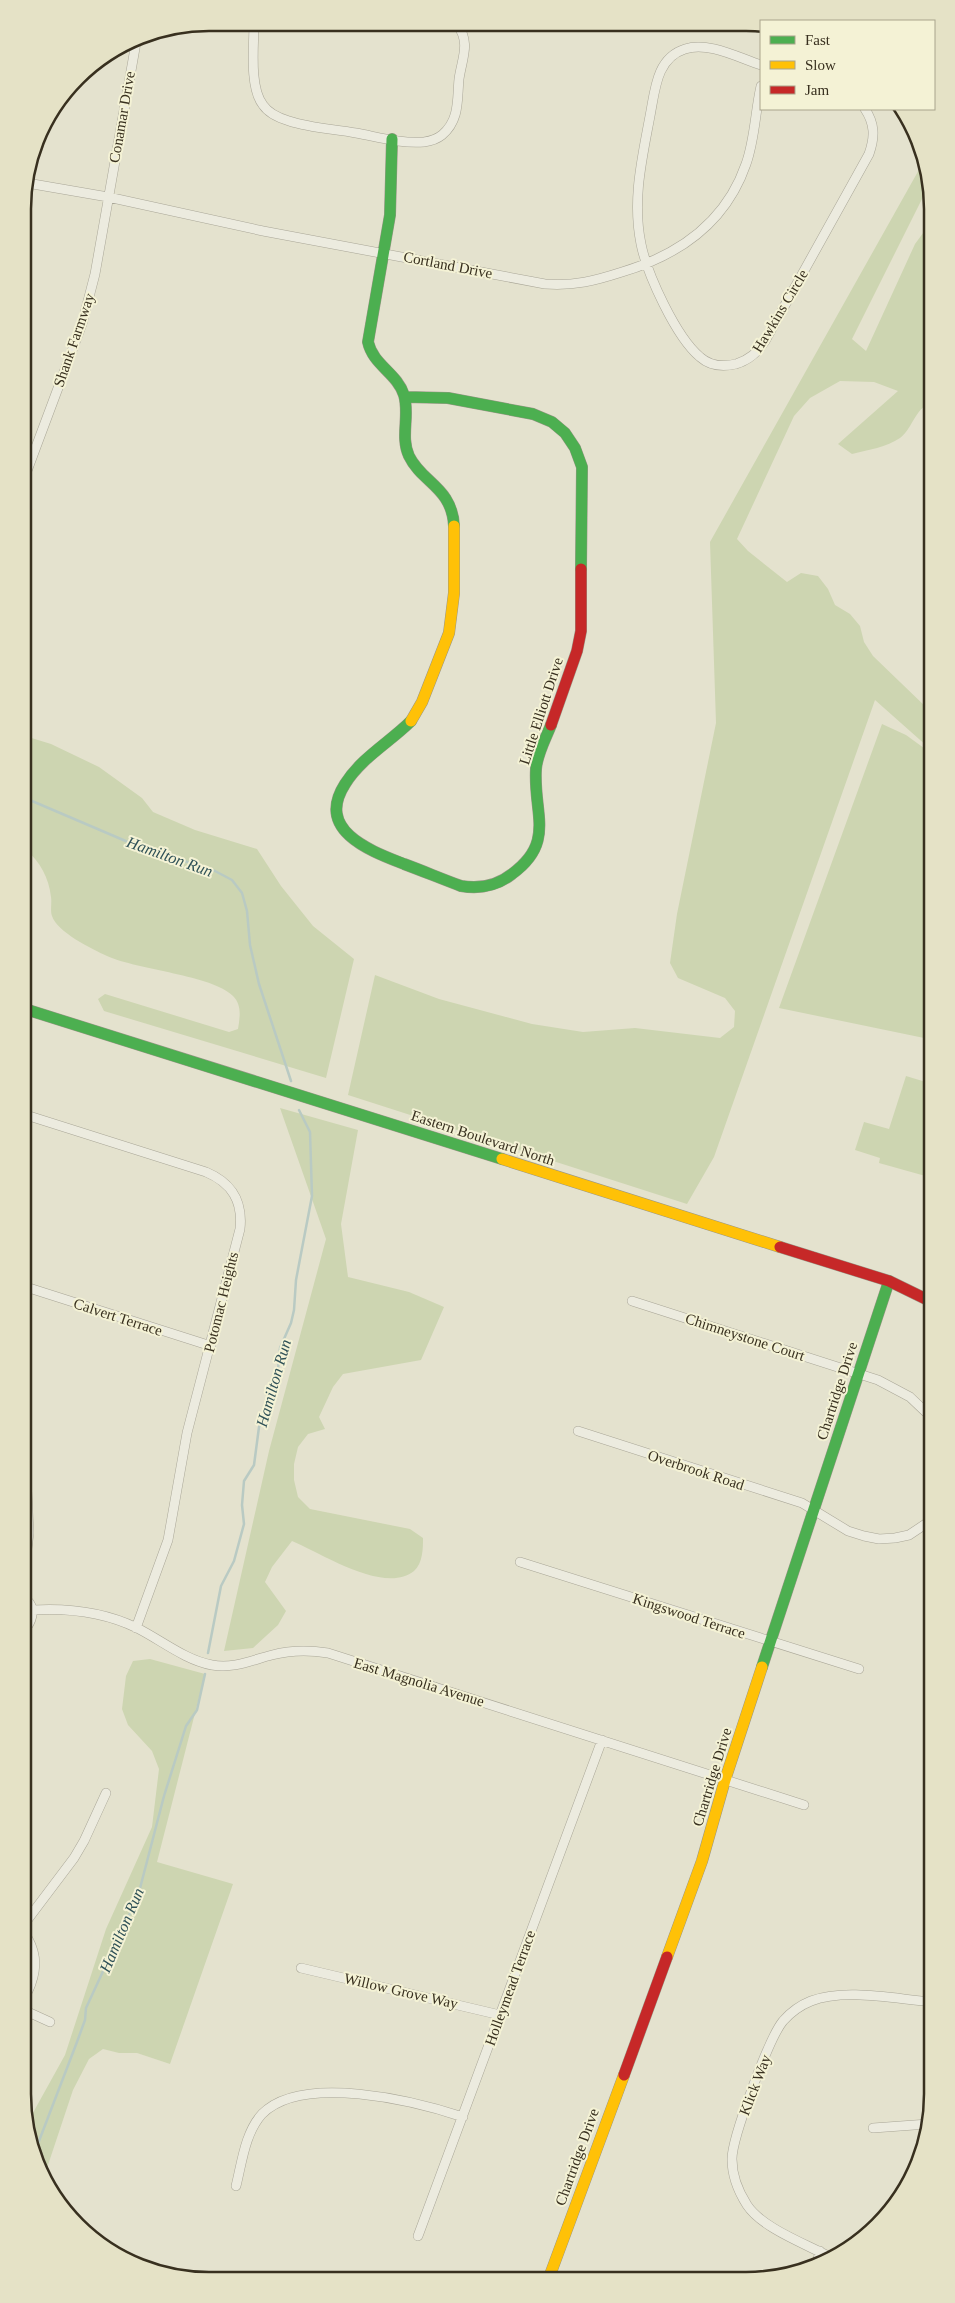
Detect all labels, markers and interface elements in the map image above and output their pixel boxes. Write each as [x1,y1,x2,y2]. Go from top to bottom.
legend [760,20,935,110]
text: Fast [805,32,831,48]
text: Slow [805,57,836,73]
street label: Conamar Drive [106,70,138,164]
text: Jam [805,82,829,98]
street label: Cortland Drive [402,249,494,282]
street label: Hawkins Circle [749,266,811,355]
street label: Shank Farmway [50,291,98,389]
street label: Little Elliott Drive [516,655,566,767]
water label: Hamilton Run [124,833,215,880]
street label: Eastern Boulevard North [409,1107,557,1169]
street label: Potomac Heights [201,1250,241,1354]
street label: Calvert Terrace [72,1295,165,1339]
street label: Chimneystone Court [683,1310,808,1364]
water label: Hamilton Run [253,1337,294,1430]
street label: Chartridge Drive [814,1340,860,1442]
street label: Overbrook Road [646,1447,747,1493]
street label: Kingswood Terrace [631,1590,748,1642]
street label: East Magnolia Avenue [352,1655,486,1710]
street label: Chartridge Drive [689,1726,735,1828]
water label: Hamilton Run [96,1885,147,1976]
street label: Holleymead Terrace [482,1928,538,2048]
street label: Willow Grove Way [343,1970,460,2012]
street label: Klick Way [736,2052,774,2118]
street label: Chartridge Drive [552,2106,602,2208]

